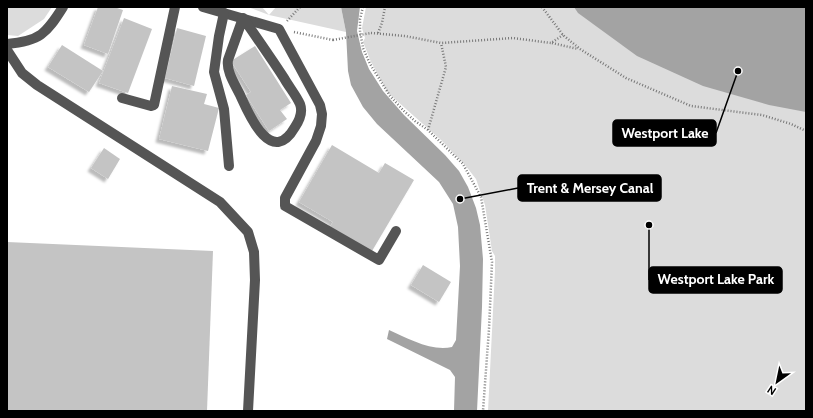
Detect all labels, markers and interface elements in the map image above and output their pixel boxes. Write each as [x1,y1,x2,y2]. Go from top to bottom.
callout: Westport Lake [613,120,716,146]
text: Westport Lake [621,124,709,142]
callout: Trent & Mersey Canal [518,175,661,201]
text: Trent & Mersey Canal [527,179,654,197]
callout: Westport Lake Park [649,267,782,293]
text: Westport Lake Park [658,270,775,288]
north arrow [757,362,797,402]
text: N [764,382,779,398]

